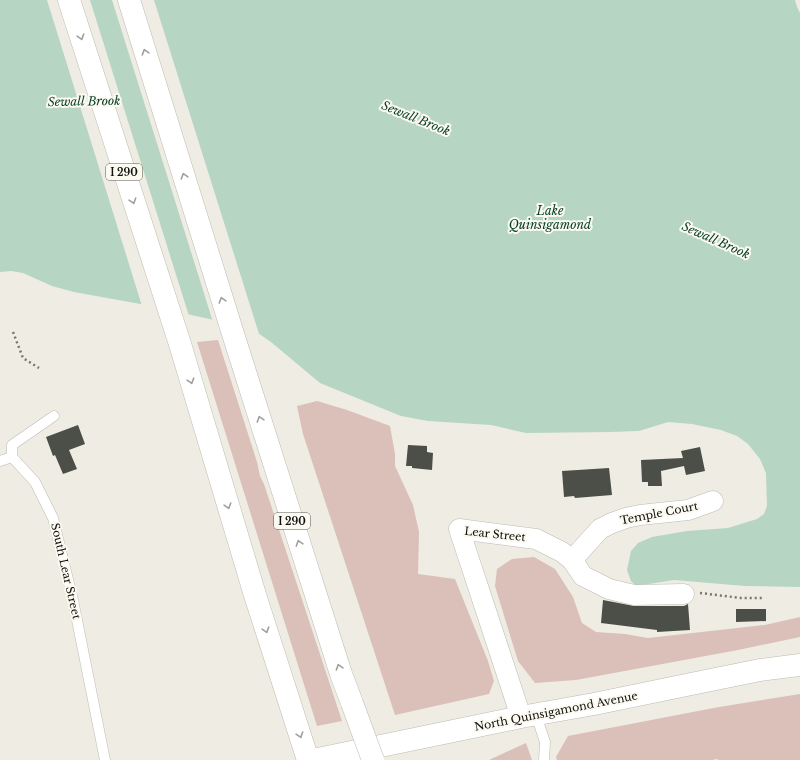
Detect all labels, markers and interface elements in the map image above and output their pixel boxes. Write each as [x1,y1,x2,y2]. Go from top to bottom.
one-way arrow [76,33,84,40]
one-way arrow [141,48,150,55]
water label: Sewall Brook [48,93,120,109]
water label: Sewall Brook [379,97,453,139]
road number: I 290 [106,164,142,180]
one-way arrow [180,172,189,179]
one-way arrow [128,197,137,204]
water label: Lake Quinsigamond [509,203,592,232]
water label: Sewall Brook [680,218,752,262]
one-way arrow [218,297,227,304]
one-way arrow [186,378,195,385]
one-way arrow [256,416,265,423]
street label: Temple Court [619,498,700,527]
one-way arrow [223,502,232,509]
road number: I 290 [274,513,310,529]
street label: South Lear Street [48,522,84,621]
street label: Lear Street [464,524,527,544]
one-way arrow [295,539,304,546]
one-way arrow [261,627,270,634]
one-way arrow [335,663,344,670]
street label: North Quinsigamond Avenue [473,688,639,734]
one-way arrow [295,732,304,739]

